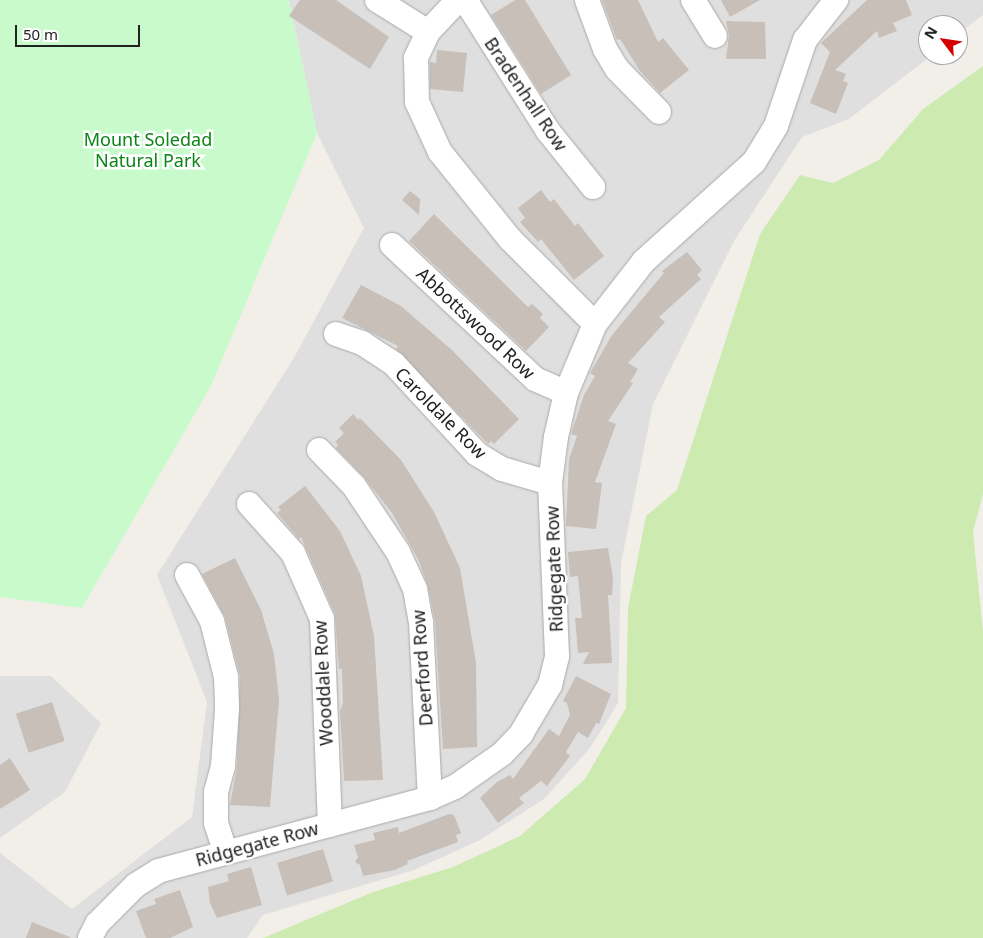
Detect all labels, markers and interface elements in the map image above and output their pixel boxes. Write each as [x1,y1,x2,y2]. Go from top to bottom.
scale bar [18,15,142,47]
north arrow [918,15,968,65]
text: N [919,23,942,42]
text: 50 m [23,24,58,44]
street label: Bradenhall Row [480,33,572,155]
park label: Mount Soledad Natural Park [84,129,212,172]
street label: Abbottswood Row [412,263,540,383]
street label: Caroldale Row [391,363,491,463]
street label: Ridgegate Row [541,505,567,633]
street label: Deerford Row [407,609,437,727]
street label: Wooddale Row [309,620,337,746]
street label: Ridgegate Row [193,817,321,871]

